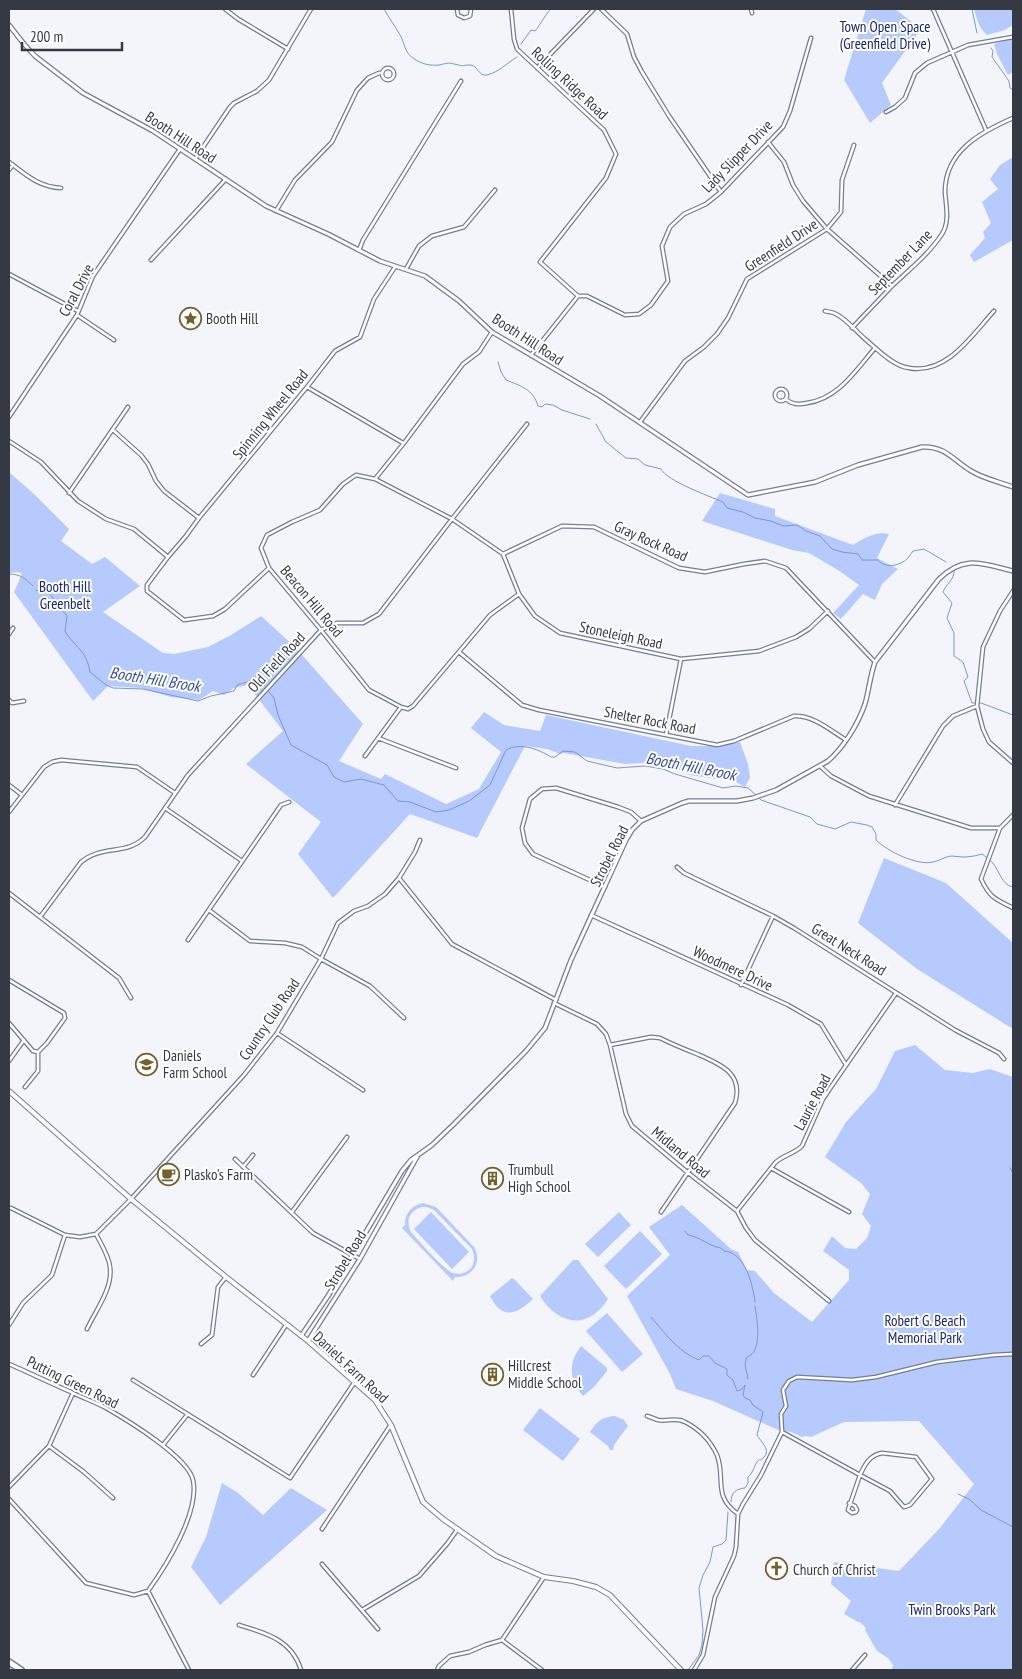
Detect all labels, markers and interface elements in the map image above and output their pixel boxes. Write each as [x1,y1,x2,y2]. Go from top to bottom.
park label: Town Open Space (Greenfield Drive) [839,17,931,53]
scale bar [22,20,122,52]
text: 200 m [30,27,63,46]
street label: Rolling Ridge Road [528,43,612,123]
street label: Booth Hill Road [142,107,220,167]
street label: Lady Slipper Drive [698,116,776,196]
street label: Greenfield Drive [741,214,821,276]
street label: September Lane [864,225,936,299]
street label: Coral Drive [54,260,98,320]
place icon: Booth Hill [178,306,202,330]
place label: Booth Hill [206,309,259,328]
street label: Booth Hill Road [489,309,567,369]
street label: Spinning Wheel Road [228,365,312,463]
street label: Gray Rock Road [611,516,691,566]
street label: Beacon Hill Road [277,561,347,641]
park label: Booth Hill Greenbelt [39,577,92,613]
street label: Stoneleigh Road [578,617,664,653]
street label: Old Field Road [243,628,309,696]
water label: Booth Hill Brook [108,662,203,696]
street label: Shelter Rock Road [603,702,697,738]
water label: Booth Hill Brook [644,747,739,785]
street label: Strobel Road [586,822,632,890]
street label: Great Neck Road [808,918,890,980]
street label: Woodmere Drive [690,941,776,995]
street label: Country Club Road [235,974,303,1064]
place label: Daniels Farm School [163,1046,228,1082]
school or university icon: Daniels Farm School [135,1052,159,1076]
street label: Laurie Road [789,1071,835,1133]
street label: Midland Road [648,1122,714,1182]
place label: Trumbull High School [508,1160,571,1196]
cafe icon: Plasko's Farm [156,1162,180,1186]
place label: Plasko's Farm [184,1165,253,1184]
building icon: Trumbull High School [480,1166,504,1190]
street label: Strobel Road [320,1227,370,1293]
park label: Robert G. Beach Memorial Park [884,1311,966,1347]
street label: Daniels Farm Road [309,1327,393,1407]
street label: Putting Green Road [24,1352,122,1412]
place label: Hillcrest Middle School [508,1356,582,1392]
building icon: Hillcrest Middle School [480,1362,504,1386]
church icon: Church of Christ [765,1557,789,1581]
place label: Church of Christ [793,1560,876,1579]
park label: Twin Brooks Park [908,1600,996,1619]

